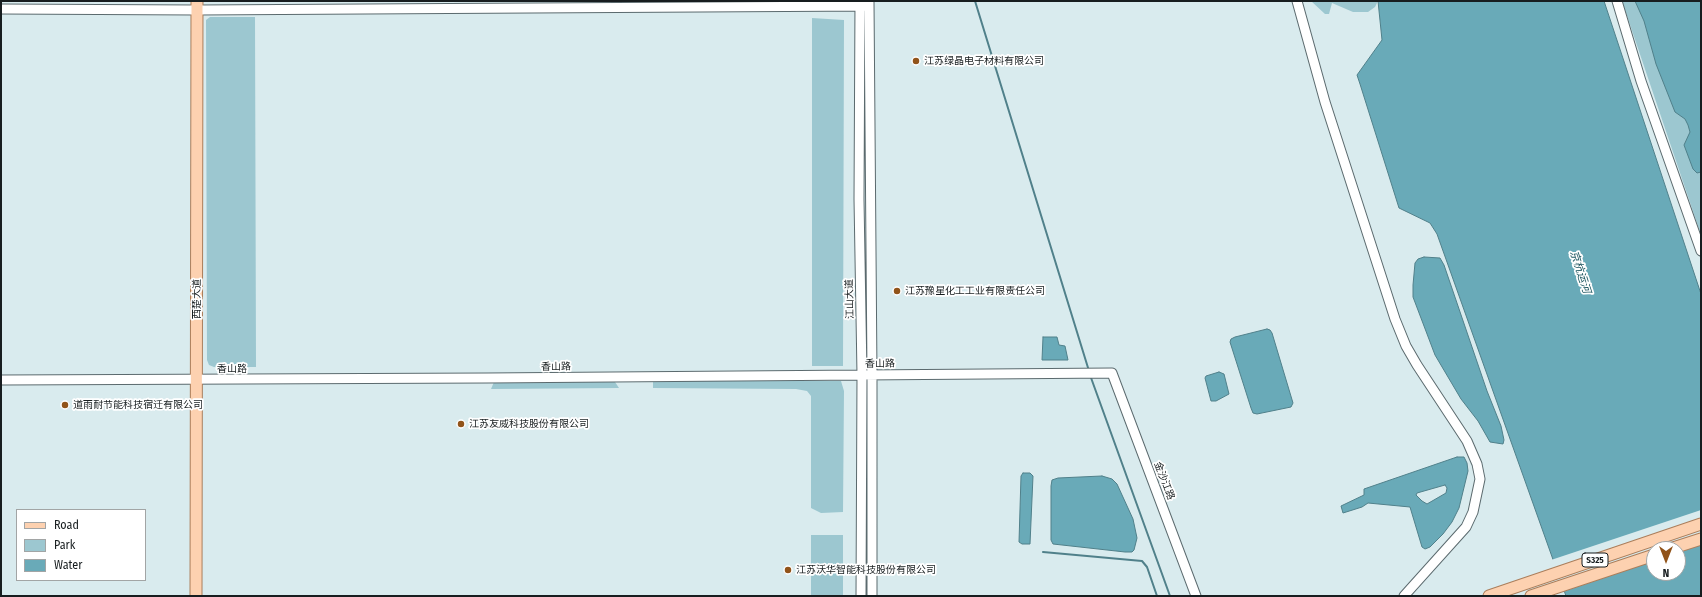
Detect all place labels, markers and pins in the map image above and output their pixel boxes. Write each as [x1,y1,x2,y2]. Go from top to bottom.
place label: 江苏绿晶电子材料有限公司 [924,55,1044,67]
marker: 江苏绿晶电子材料有限公司 [911,56,921,66]
place label: 江苏豫星化工工业有限责任公司 [905,285,1045,297]
marker: 江苏豫星化工工业有限责任公司 [892,286,902,296]
place label: 道雨耐节能科技宿迁有限公司 [73,399,203,411]
marker: 道雨耐节能科技宿迁有限公司 [60,400,70,410]
place label: 江苏友威科技股份有限公司 [469,418,589,430]
marker: 江苏友威科技股份有限公司 [456,419,466,429]
place label: 江苏沃华智能科技股份有限公司 [796,564,936,576]
marker: 江苏沃华智能科技股份有限公司 [783,565,793,575]

